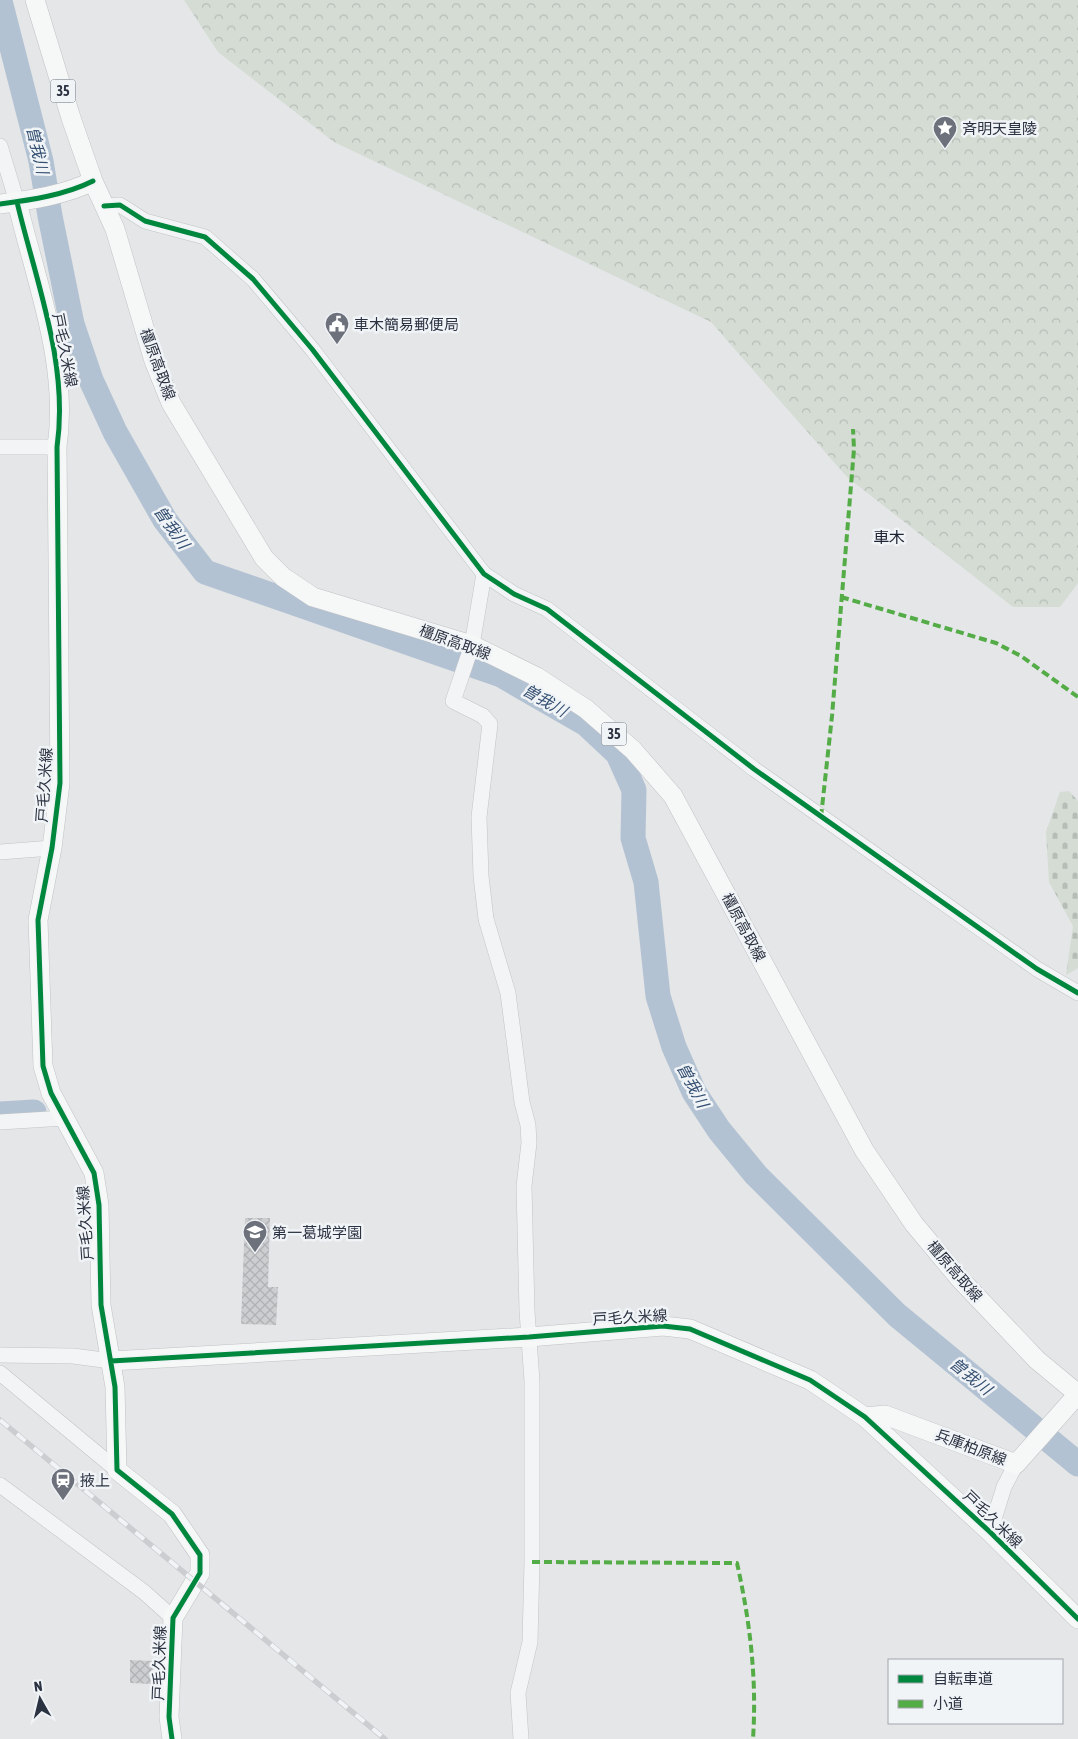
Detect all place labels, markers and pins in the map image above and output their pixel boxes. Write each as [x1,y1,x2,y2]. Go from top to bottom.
place icon: 斉明天皇陵 [932,115,958,149]
place label: 斉明天皇陵 [962,120,1037,137]
public building icon: 車木簡易郵便局 [324,311,350,345]
place label: 車木簡易郵便局 [354,316,459,333]
school or university icon: 第一葛城学園 [242,1219,268,1253]
place label: 第一葛城学園 [272,1224,362,1241]
station icon: 掖上 [50,1467,76,1501]
place label: 掖上 [80,1472,110,1489]

